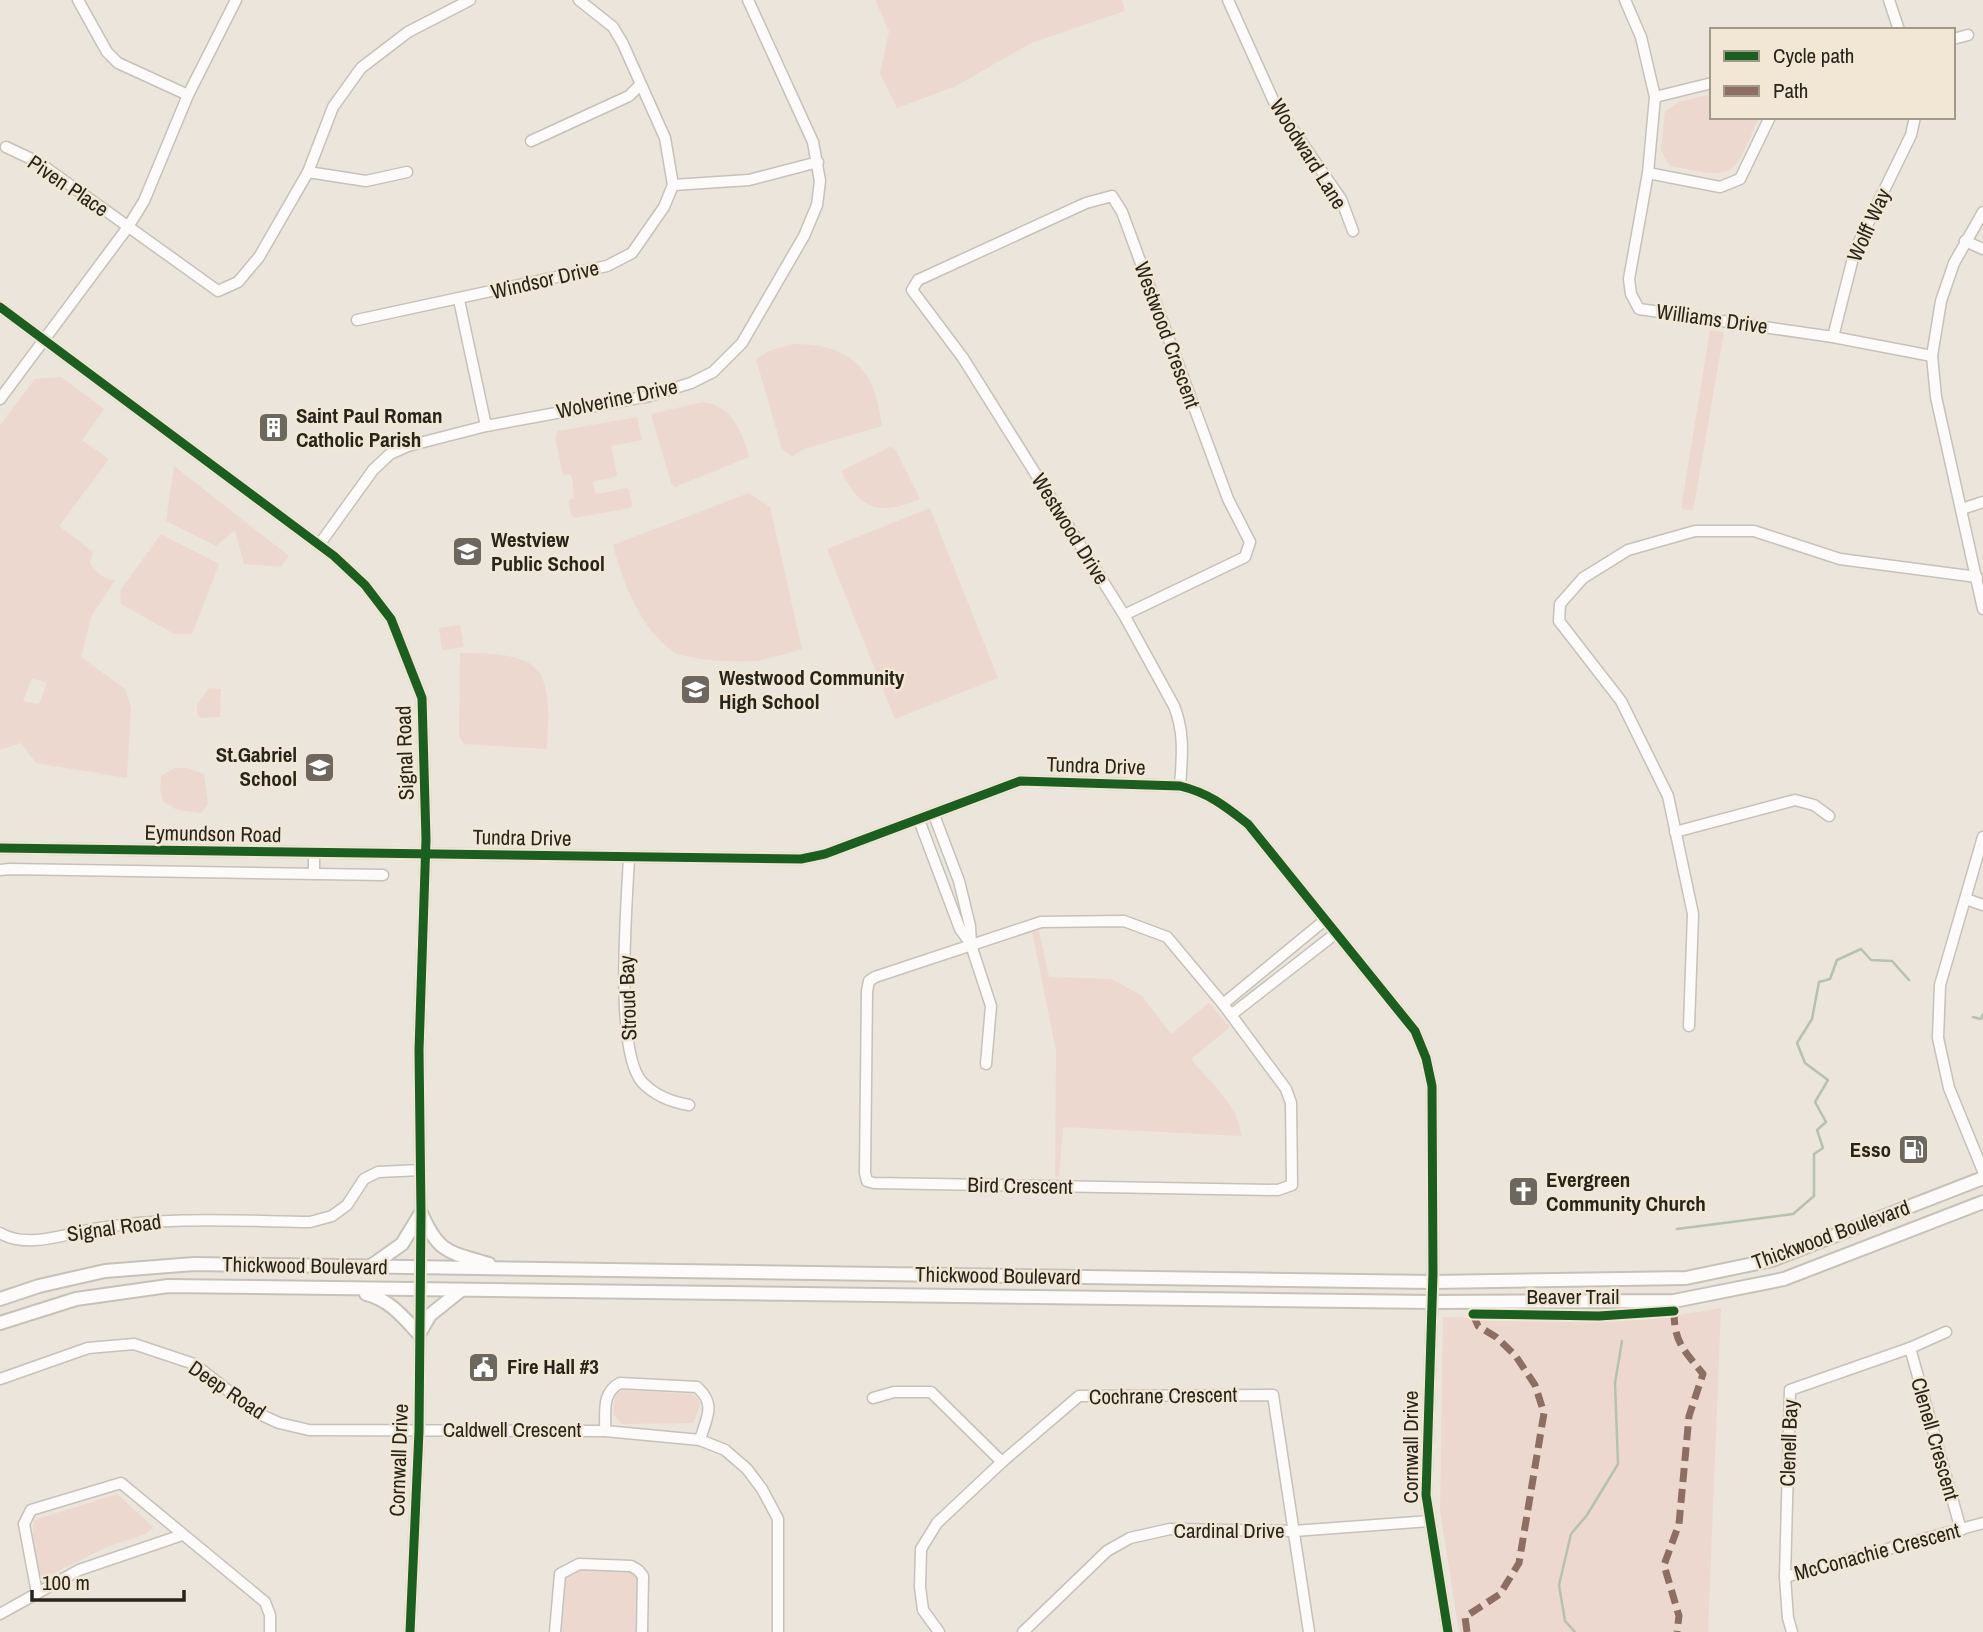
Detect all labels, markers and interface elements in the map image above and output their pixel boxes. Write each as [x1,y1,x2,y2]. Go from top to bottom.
legend [1710,28,1955,119]
text: Cycle path [1773,41,1854,70]
text: Path [1773,76,1808,105]
street label: Woodward Lane [1263,93,1354,214]
street label: Piven Place [22,148,114,223]
street label: Wolff Way [1840,183,1898,266]
street label: Windsor Drive [488,253,602,306]
street label: Westwood Crescent [1128,258,1207,412]
street label: Williams Drive [1655,296,1770,341]
street label: Wolverine Drive [554,372,680,425]
place label: Saint Paul Roman Catholic Parish [296,401,442,454]
building icon: Saint Paul Roman Catholic Parish [256,411,290,445]
street label: Westwood Drive [1025,468,1116,590]
place label: Westview Public School [491,525,605,578]
school or university icon: Westview Public School [451,535,485,569]
place label: Westwood Community High School [719,663,905,716]
school or university icon: Westwood Community High School [679,673,713,707]
street label: Signal Road [388,705,421,801]
place label: St.Gabriel School [216,740,297,793]
street label: Tundra Drive [1046,749,1146,782]
school or university icon: St.Gabriel School [303,750,337,784]
street label: Eymundson Road [144,818,282,849]
street label: Tundra Drive [472,822,572,853]
street label: Stroud Bay [612,955,643,1041]
fuel station icon: Esso [1897,1133,1931,1167]
place label: Esso [1850,1135,1891,1164]
place label: Evergreen Community Church [1546,1165,1706,1218]
street label: Bird Crescent [967,1170,1073,1201]
church icon: Evergreen Community Church [1506,1175,1540,1209]
street label: Thickwood Boulevard [1748,1193,1914,1276]
street label: Signal Road [65,1207,163,1248]
street label: Thickwood Boulevard [222,1250,388,1281]
street label: Thickwood Boulevard [915,1260,1081,1291]
street label: Beaver Trail [1527,1282,1619,1311]
public building icon: Fire Hall #3 [467,1350,501,1384]
place label: Fire Hall #3 [507,1352,599,1381]
street label: Deep Road [183,1353,271,1426]
street label: Clenell Crescent [1904,1374,1967,1504]
street label: Cochrane Crescent [1089,1380,1238,1411]
street label: Cornwall Drive [1396,1391,1425,1503]
street label: Clenell Bay [1772,1399,1805,1487]
street label: Cornwall Drive [382,1403,415,1517]
street label: Caldwell Crescent [443,1415,582,1444]
street label: McConachie Crescent [1791,1515,1963,1588]
street label: Cardinal Drive [1173,1516,1285,1545]
scale bar [32,1558,184,1602]
text: 100 m [42,1568,90,1597]

